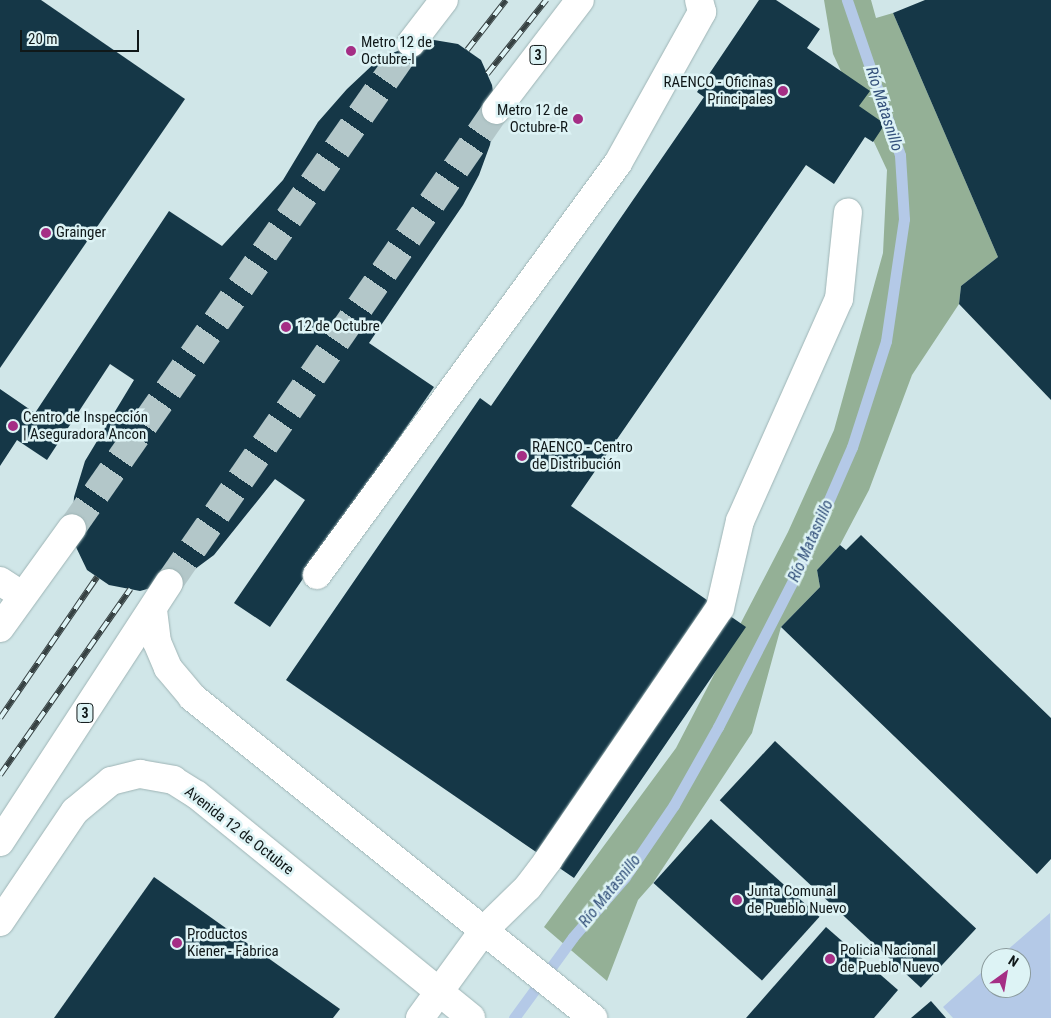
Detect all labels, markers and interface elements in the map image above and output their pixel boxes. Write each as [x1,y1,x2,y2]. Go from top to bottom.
scale bar [22,20,141,52]
text: 20 m [28,30,58,48]
place label: Metro 12 de Octubre-l [361,33,432,68]
road number: 3 [529,44,547,66]
marker: Metro 12 de Octubre-l [345,45,357,57]
water label: Río Matasnillo [861,64,907,154]
place label: RAENCO - Oficinas Principales [663,73,773,108]
marker: RAENCO - Oficinas Principales [777,85,789,97]
place label: Metro 12 de Octubre-R [497,101,568,136]
marker: Metro 12 de Octubre-R [572,113,584,125]
place label: Grainger [56,224,106,242]
marker: Grainger [40,227,52,239]
place label: 12 de Octubre [297,318,380,336]
marker: 12 de Octubre [279,320,293,334]
place label: Centro de Inspección | Aseguradora Ancon [23,408,148,443]
marker: Centro de Inspección | Aseguradora Ancon [7,420,19,432]
place label: RAENCO - Centro de Distribución [532,438,633,473]
marker: RAENCO - Centro de Distribución [516,450,528,462]
water label: Río Matasnillo [784,497,838,585]
road number: 3 [76,701,94,724]
street label: Avenida 12 de Octubre [181,783,297,879]
water label: Río Matasnillo [575,851,645,931]
place label: Junta Comunal de Pueblo Nuevo [747,882,847,917]
marker: Junta Comunal de Pueblo Nuevo [731,894,743,906]
place label: Productos Kiener - Fabrica [187,925,279,960]
marker: Productos Kiener - Fabrica [171,937,183,949]
place label: Policia Nacional de Pueblo Nuevo [840,941,940,976]
north arrow [981,948,1031,998]
text: N [1006,952,1021,970]
marker: Policia Nacional de Pueblo Nuevo [824,953,836,965]

